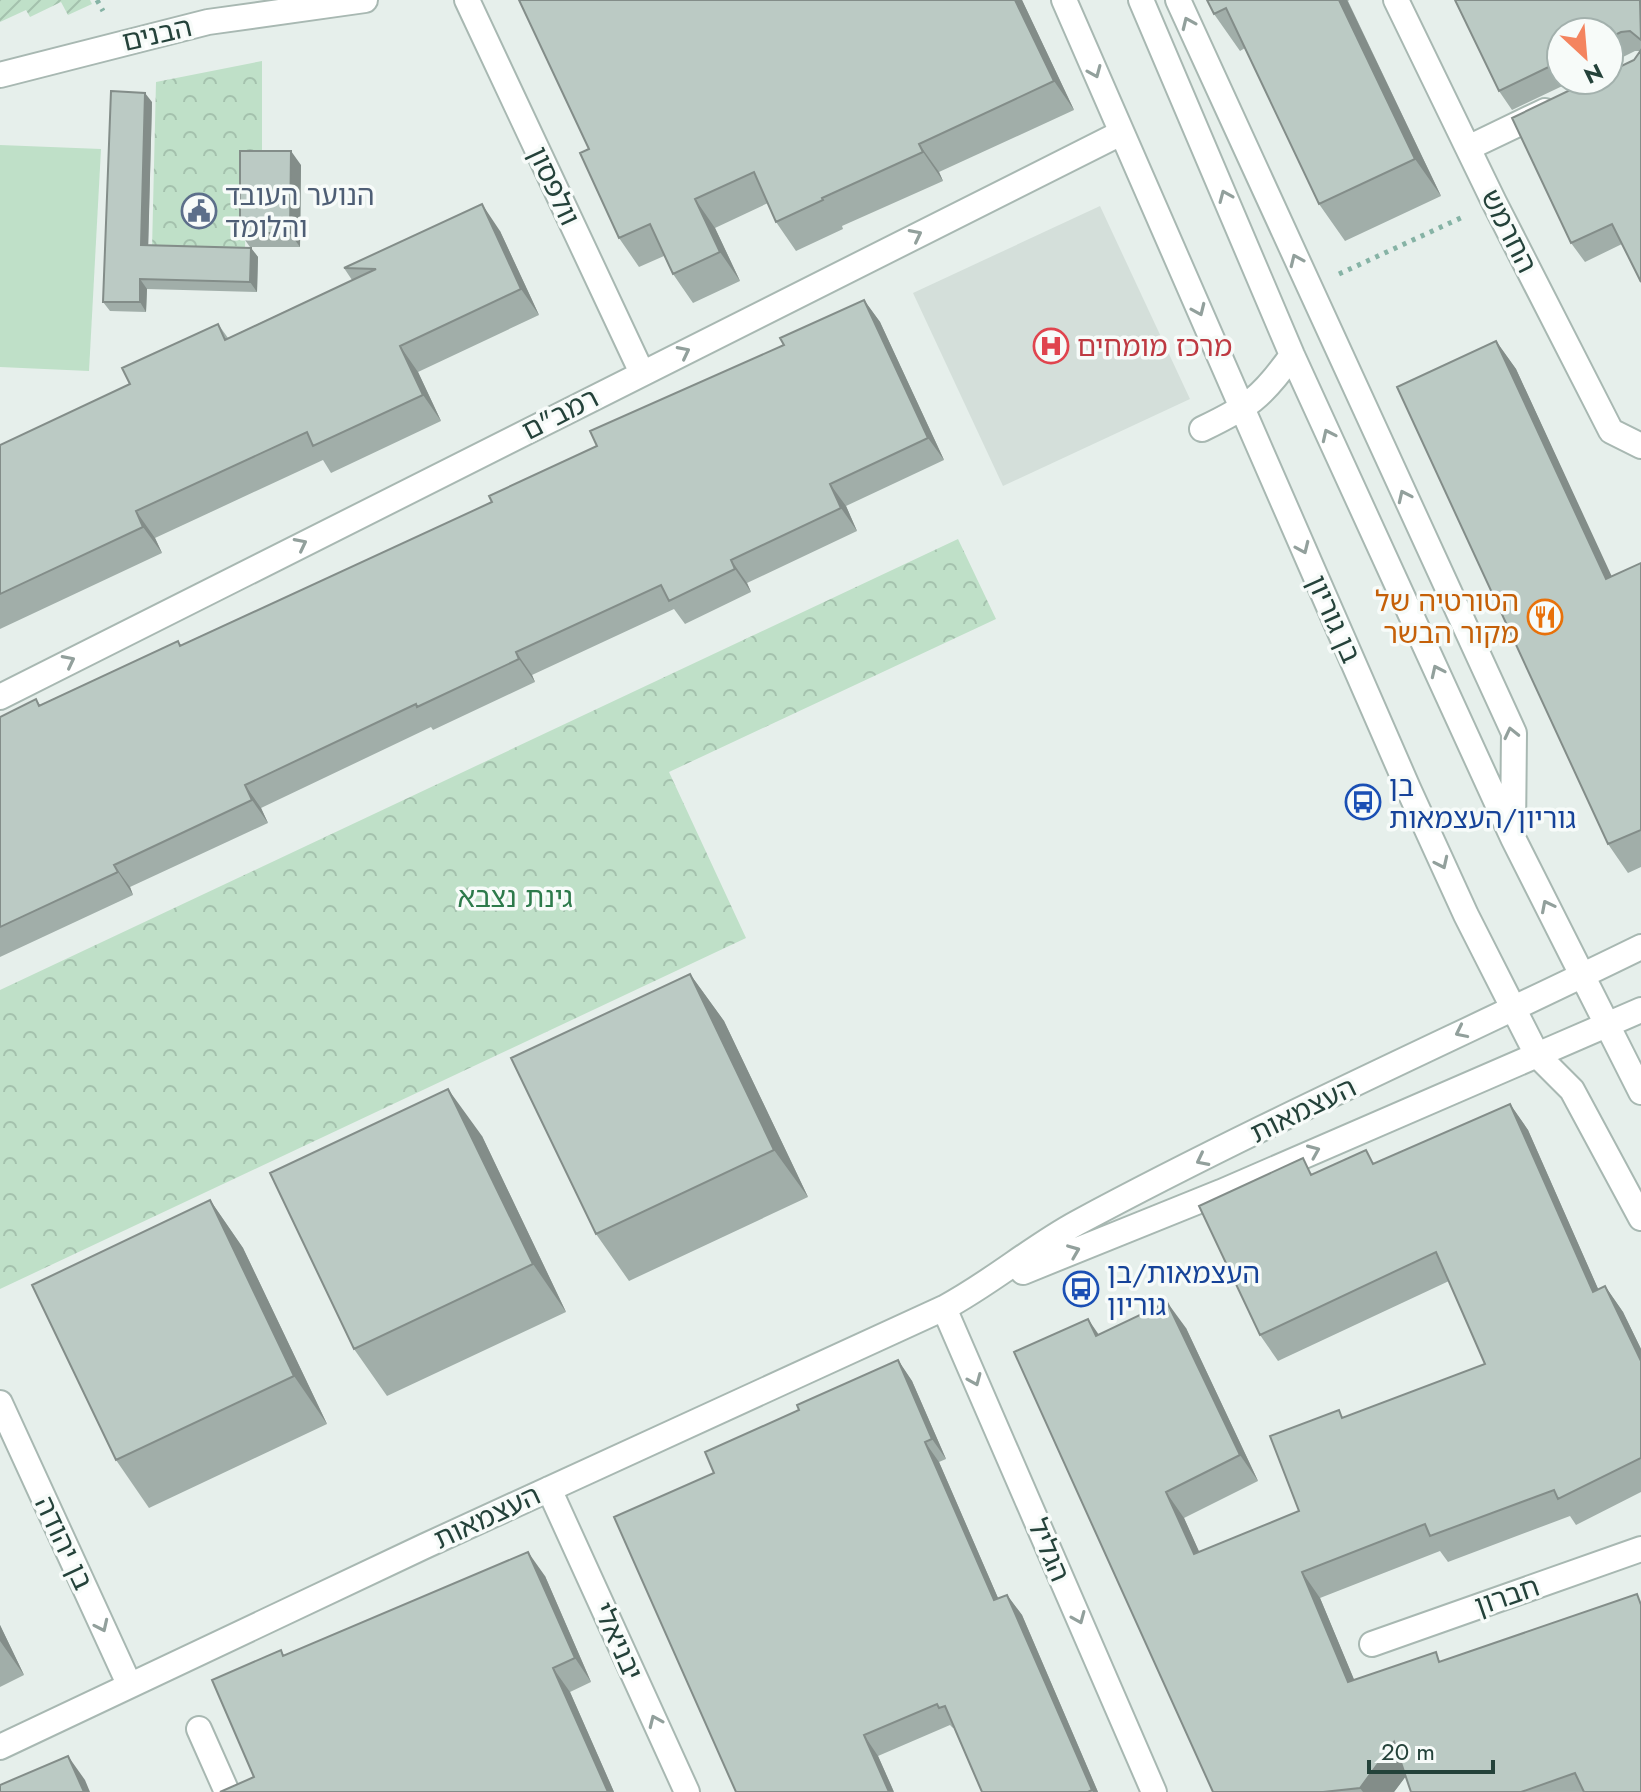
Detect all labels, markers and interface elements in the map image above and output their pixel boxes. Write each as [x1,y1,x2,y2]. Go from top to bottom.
street label: הבנים [118,6,196,62]
north arrow [1545,16,1625,96]
one-way arrow [1182,17,1198,32]
text: N [1579,56,1609,92]
one-way arrow [1085,63,1101,78]
street label: וולפסון [518,140,590,232]
place label: הנוער העובד והלומד [225,175,375,248]
street label: החרמש [1470,182,1548,280]
one-way arrow [1218,190,1234,204]
public building icon: הנוער העובד והלומד [180,192,218,230]
one-way arrow [908,230,923,245]
one-way arrow [1289,254,1305,268]
one-way arrow [1189,302,1205,316]
place label: מרכז מומחים [1077,326,1232,367]
hospital icon: מרכז מומחים [1032,327,1070,365]
one-way arrow [675,346,690,361]
street label: רמב"ם [515,377,605,451]
one-way arrow [1322,428,1338,443]
one-way arrow [1398,490,1414,505]
one-way arrow [293,538,308,553]
one-way arrow [1293,540,1309,554]
street label: בן גוריון [1296,568,1372,670]
place label: הטורטיה של מקור הבשר [1375,581,1519,654]
restaurant icon: הטורטיה של מקור הבשר [1526,598,1564,636]
one-way arrow [61,655,76,671]
one-way arrow [1430,665,1446,679]
one-way arrow [1503,726,1520,740]
place label: בן גוריון/העצמאות [1389,766,1576,839]
bus stop icon: בן גוריון/העצמאות [1344,783,1382,821]
one-way arrow [1432,855,1448,869]
park label: גינת נצבא [457,877,573,918]
one-way arrow [1542,900,1557,915]
one-way arrow [1454,1023,1469,1038]
street label: העצמאות [1243,1067,1363,1153]
one-way arrow [1306,1145,1321,1161]
one-way arrow [1196,1150,1211,1165]
one-way arrow [1066,1244,1080,1261]
place label: העצמאות/בן גוריון [1107,1253,1260,1326]
bus stop icon: העצמאות/בן גוריון [1062,1270,1100,1308]
one-way arrow [965,1371,981,1386]
street label: העצמאות [427,1474,547,1560]
street label: בן יהודה [24,1489,104,1597]
street label: הגליל [1017,1512,1081,1588]
street label: חברון [1469,1566,1545,1626]
street label: יבניאלי [583,1595,653,1687]
one-way arrow [1069,1610,1085,1624]
one-way arrow [92,1618,108,1633]
one-way arrow [648,1715,664,1729]
scale bar [1369,1724,1493,1774]
text: 20 m [1381,1734,1435,1769]

